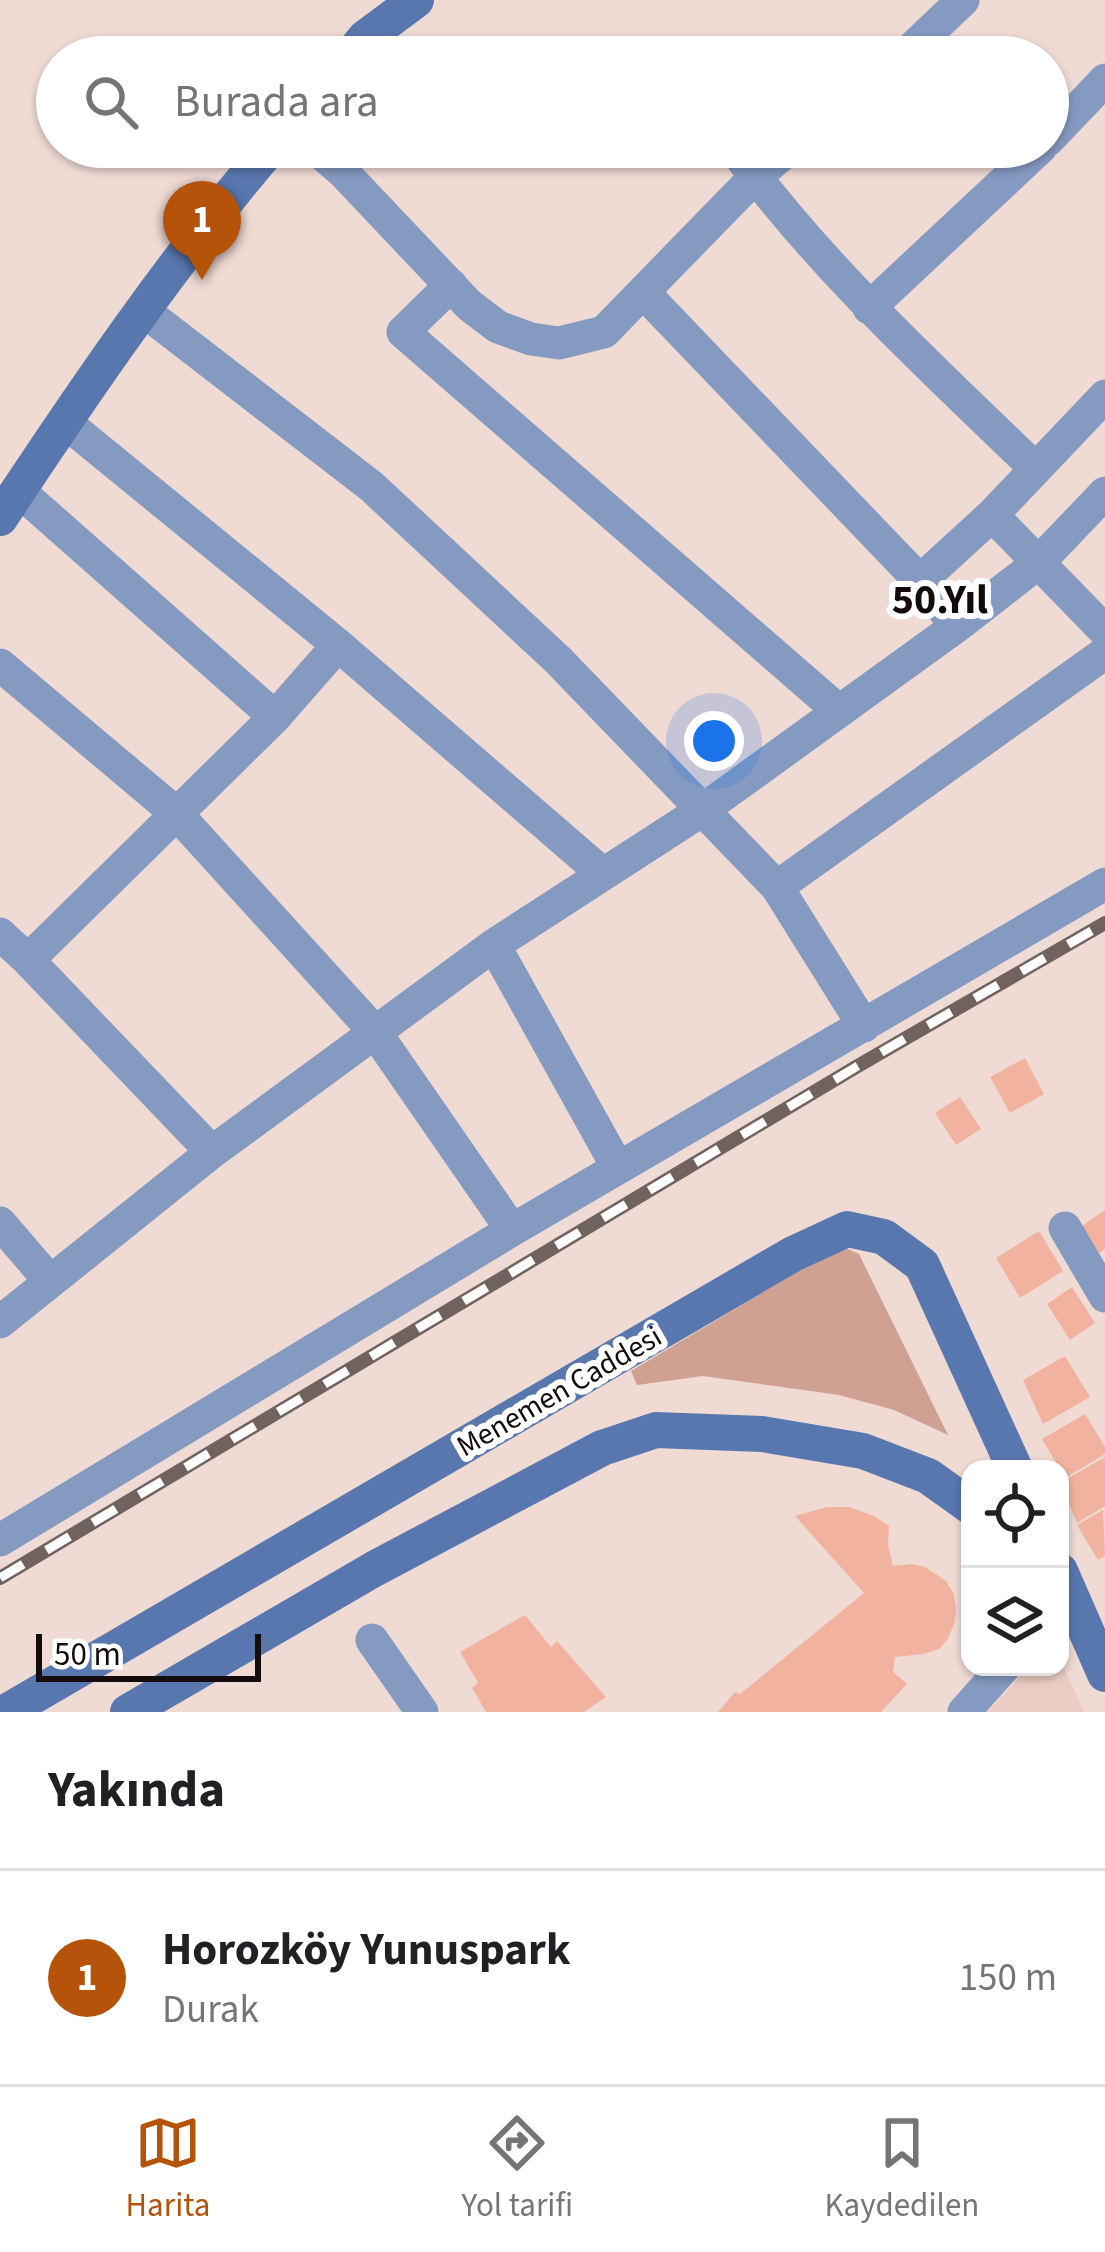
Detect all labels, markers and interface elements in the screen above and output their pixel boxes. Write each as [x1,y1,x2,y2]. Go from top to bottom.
search box [36,36,1069,168]
icon: search [78,69,144,135]
text: Burada ara [174,70,379,134]
pin: 1 [163,181,241,280]
district label: 50.Yıl [892,570,988,630]
your location [684,711,744,771]
street label: Menemen Caddesi [449,1315,670,1468]
map controls [961,1460,1069,1676]
button: locate [961,1460,1069,1568]
button: layers [961,1568,1069,1676]
scale bar [36,1628,261,1681]
text: 50 m [54,1631,121,1678]
text: Yakında [48,1754,225,1826]
text: Horozköy Yunuspark [162,1918,571,1982]
text: 1 [77,1950,97,2006]
text: 150 m [959,1950,1057,2006]
text: Durak [162,1982,259,2038]
tab: Harita [126,2110,210,2229]
tab: Yol tarifi [462,2110,573,2229]
tab: Kaydedilen [824,2110,979,2229]

